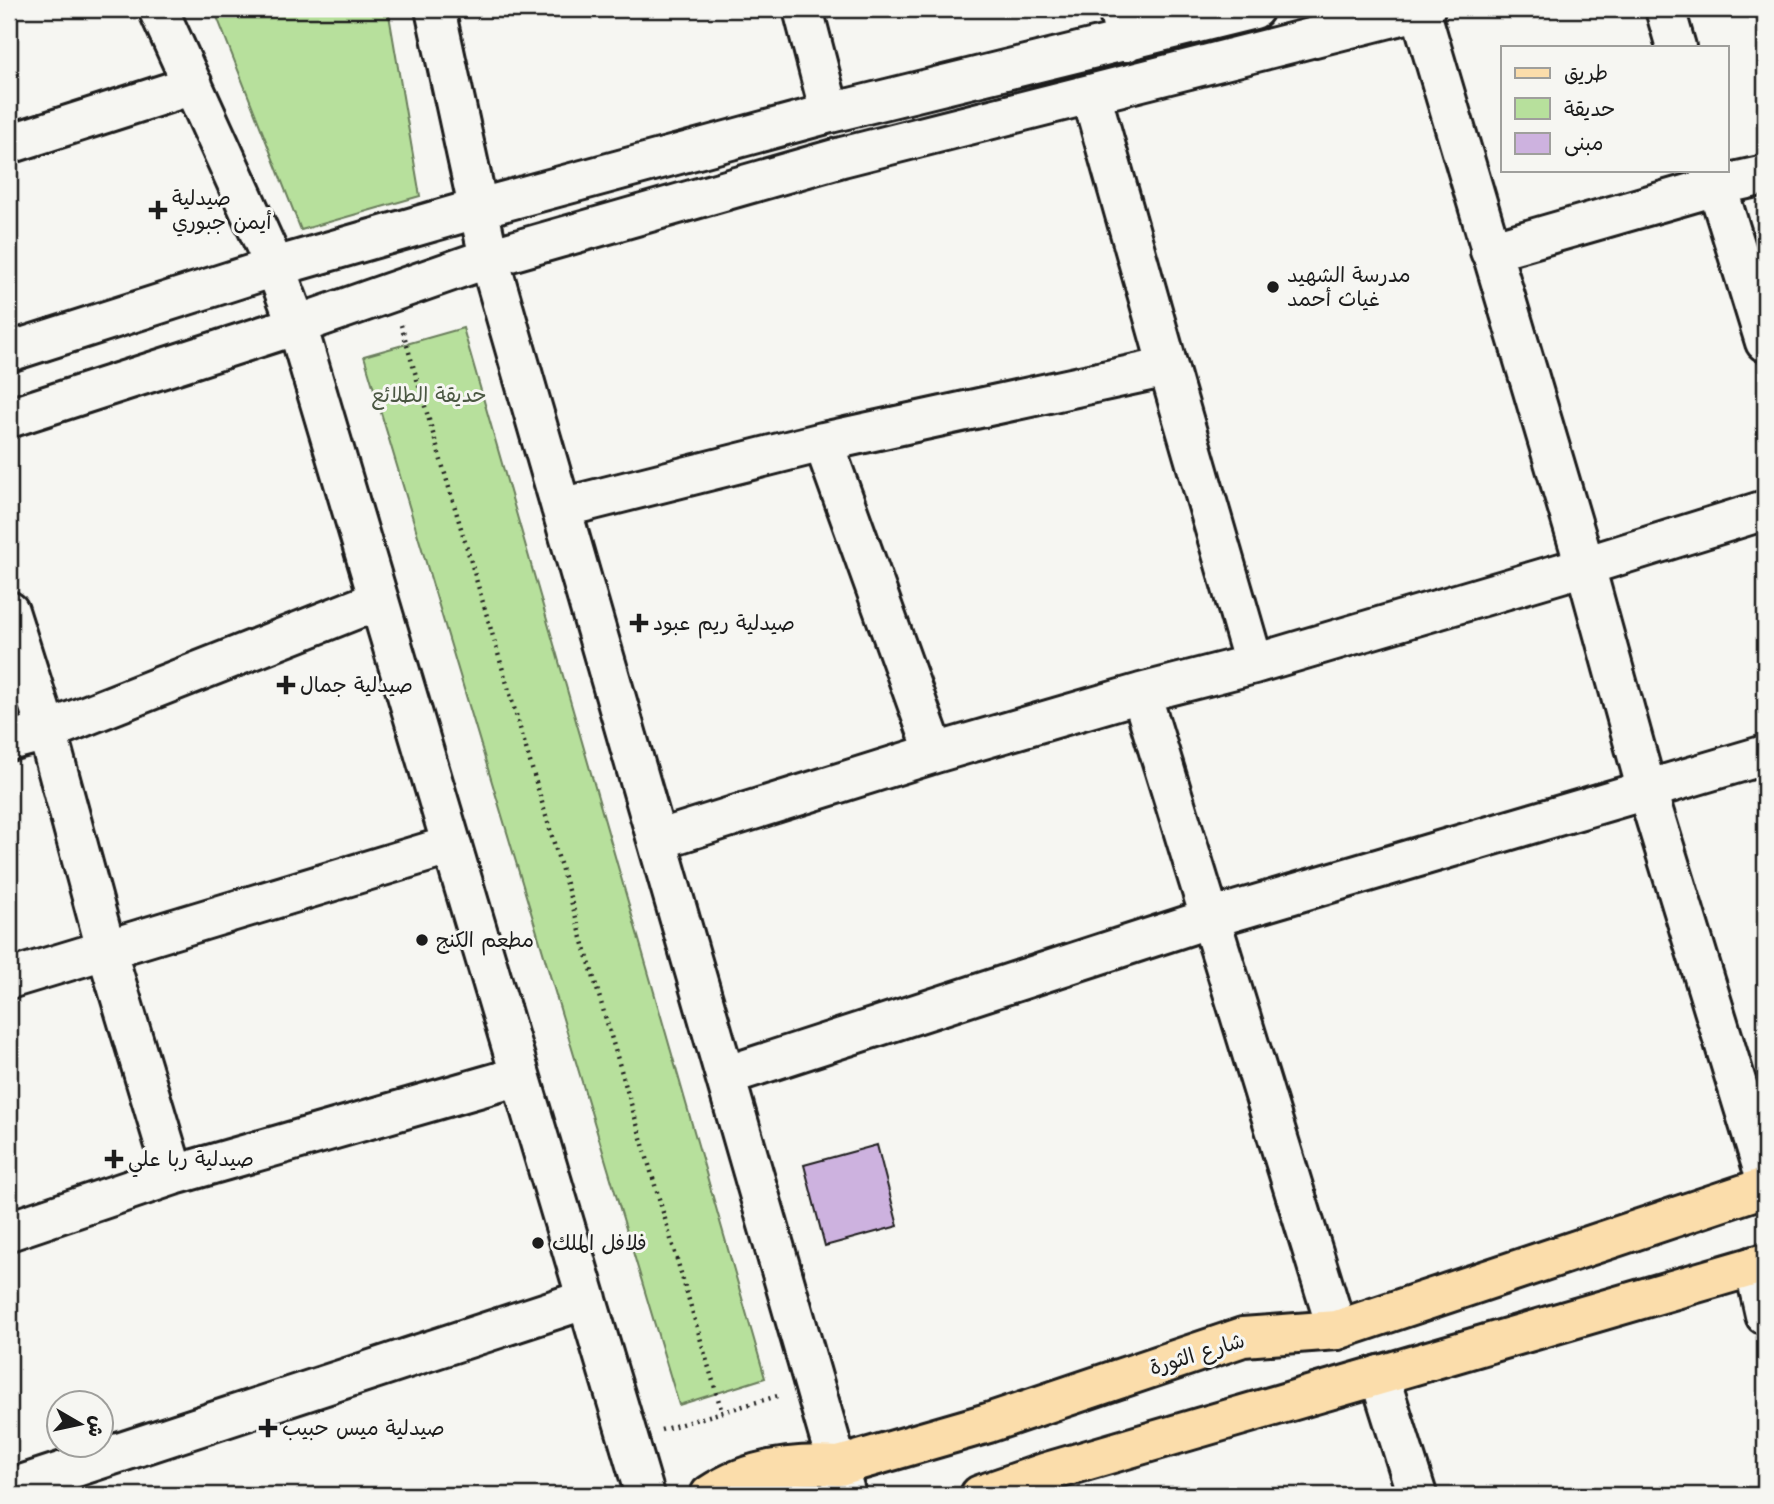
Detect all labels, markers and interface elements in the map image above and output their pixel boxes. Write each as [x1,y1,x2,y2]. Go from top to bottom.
legend [1501,46,1728,172]
text: طريق [1564,61,1608,85]
text: حديقة [1564,97,1615,121]
text: مبنى [1564,131,1603,157]
place label: صيدلية أيمن جبوري [172,186,271,237]
marker: صيدلية أيمن جبوري [150,202,166,218]
place label: مدرسة الشهيد غياث أحمد [1287,263,1411,311]
marker: مدرسة الشهيد غياث أحمد [1265,279,1281,295]
park label: حديقة الطلائع [371,383,487,410]
place label: صيدلية ريم عبود [653,611,795,639]
marker: صيدلية ريم عبود [631,615,647,631]
place label: صيدلية جمال [300,673,413,697]
marker: صيدلية جمال [278,677,294,693]
place label: مطعم الكنج [436,928,534,956]
marker: مطعم الكنج [414,932,430,948]
place label: صيدلية ربا علي [128,1147,254,1178]
marker: صيدلية ربا علي [106,1151,122,1167]
place label: فلافل الملك [552,1231,647,1255]
marker: فلافل الملك [530,1235,546,1251]
street label: شارع الثورة [1147,1328,1248,1383]
north arrow [46,1388,116,1458]
text: ش [83,1414,108,1439]
place label: صيدلية ميس حبيب [282,1416,445,1441]
marker: صيدلية ميس حبيب [260,1420,276,1436]

